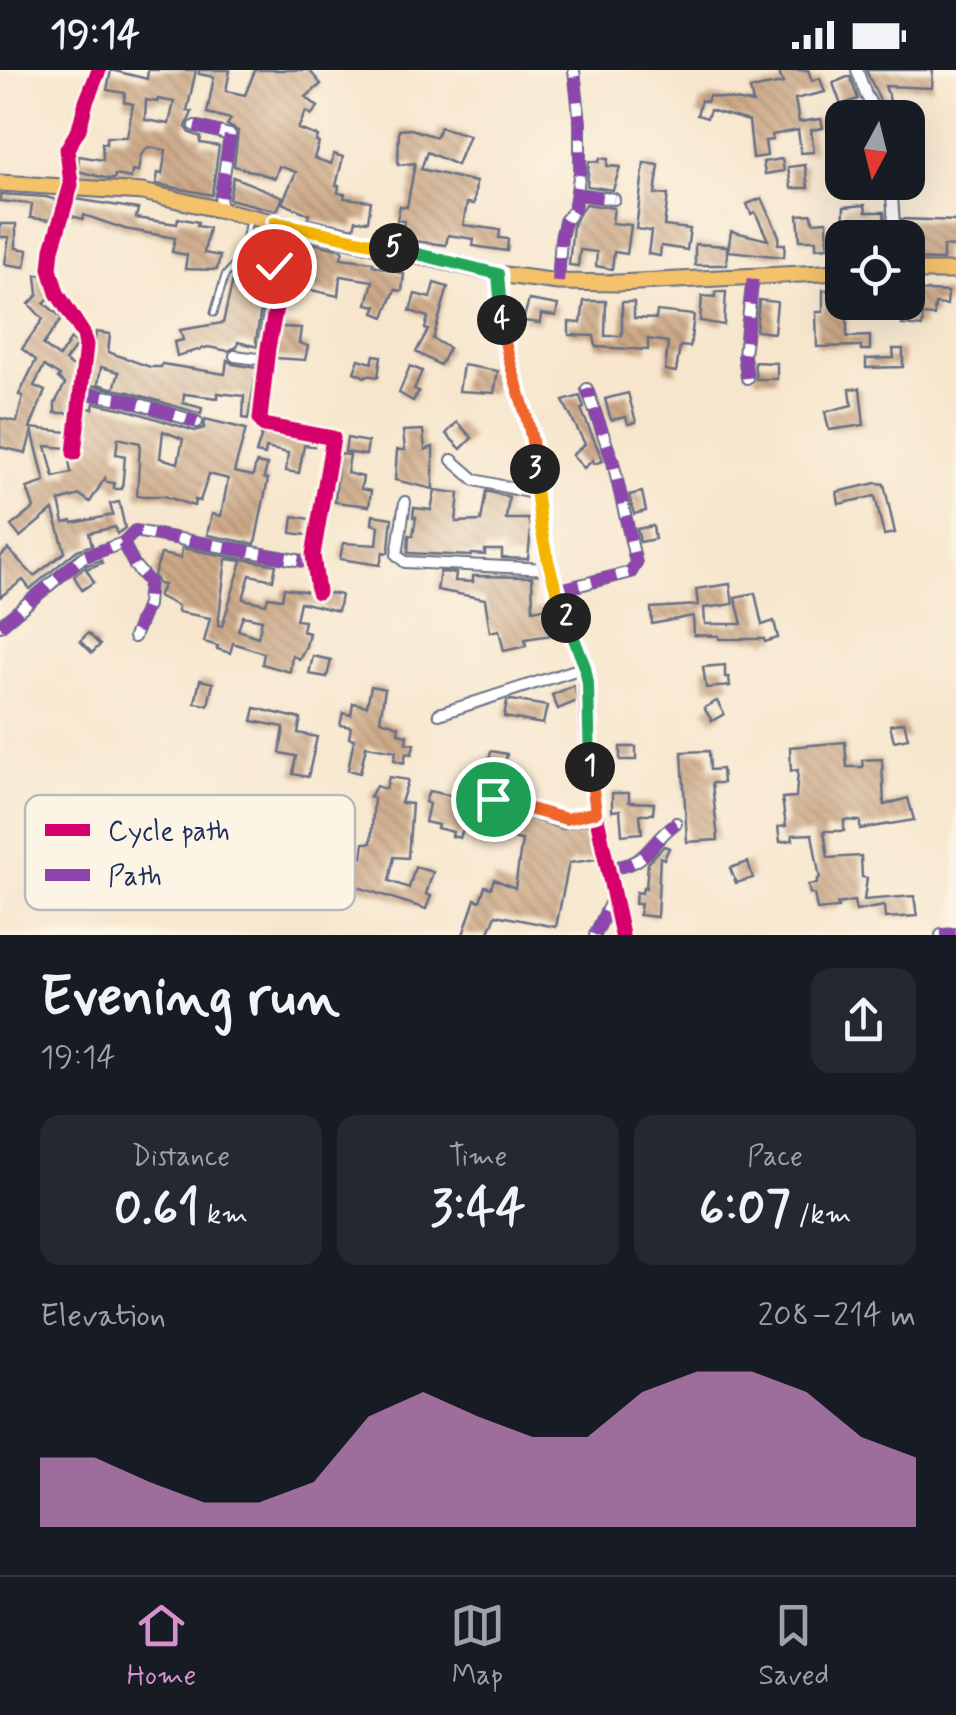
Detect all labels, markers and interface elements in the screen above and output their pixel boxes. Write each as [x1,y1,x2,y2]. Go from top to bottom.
text: 19:14 [50,11,140,60]
north arrow [825,100,925,200]
map controls [825,100,925,320]
button: locate [825,220,925,320]
pin: 5 [369,223,419,273]
pin [232,224,317,309]
text: 5 [386,229,402,266]
icon: check [247,239,302,294]
pin: 4 [477,295,527,345]
text: 4 [494,301,510,338]
pin: 3 [510,444,560,494]
text: 3 [529,450,541,487]
pin: 2 [541,593,591,643]
text: 2 [559,599,573,636]
pin: 1 [565,742,615,792]
text: 1 [584,748,596,785]
pin [451,757,536,842]
icon: arrive [466,772,521,827]
legend [25,795,355,910]
text: Cycle path [108,814,230,851]
text: Path [108,859,162,896]
text: Evening run [40,963,340,1035]
button: share [811,968,916,1073]
text: 19:14 [40,1037,116,1079]
text: Distance [132,1139,230,1176]
text: Time [449,1139,507,1176]
text: Pace [747,1139,803,1176]
text: 0.61 [114,1176,200,1242]
text: 3:44 [430,1176,526,1242]
text: 6:07 [699,1176,791,1242]
text: km [200,1197,248,1234]
text: /km [791,1197,851,1234]
text: Elevation [40,1295,166,1337]
text: 208–214 m [758,1295,916,1337]
tab: Home [127,1598,196,1695]
tab: Map [450,1598,505,1695]
tab: Saved [758,1598,829,1695]

